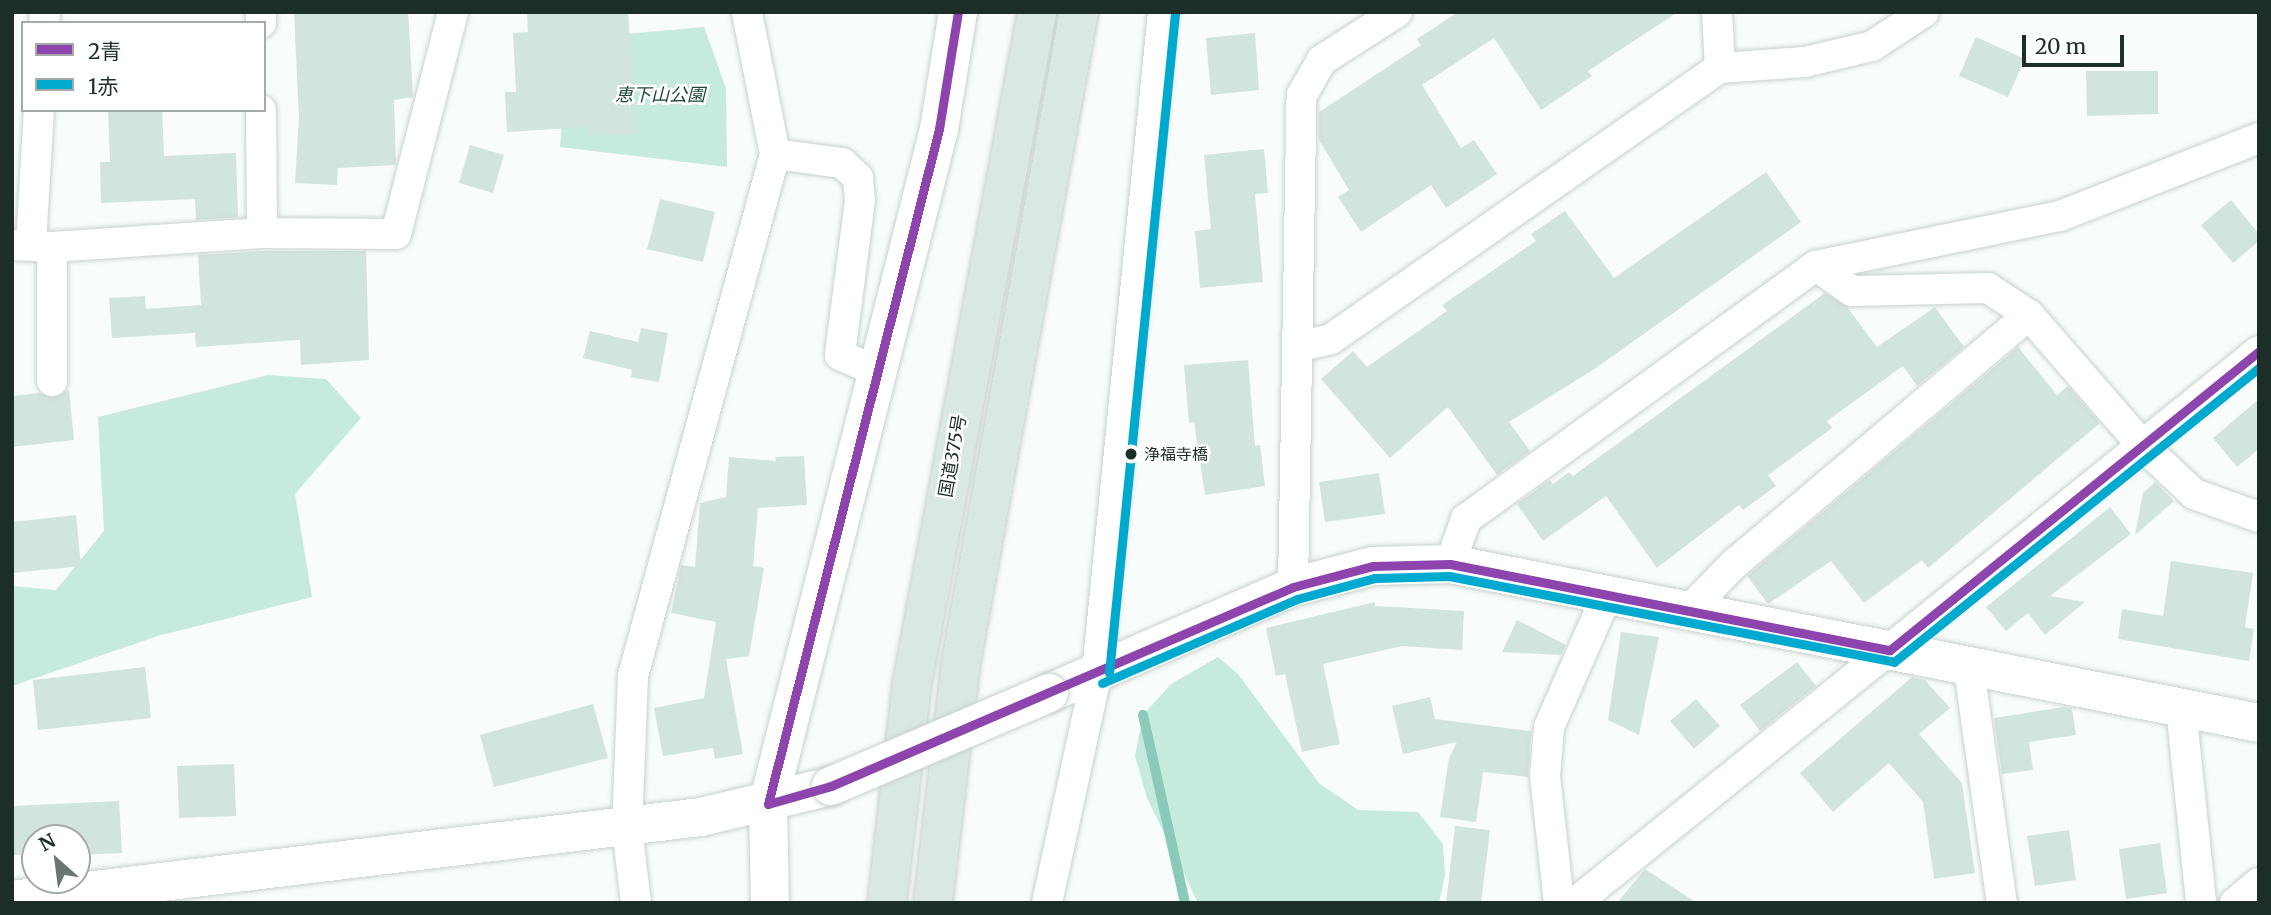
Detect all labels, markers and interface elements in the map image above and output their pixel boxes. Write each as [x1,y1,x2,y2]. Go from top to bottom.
legend [21,21,266,112]
scale bar [2026,21,2128,65]
text: 20 m [2035,33,2086,60]
text: 2青 [88,38,121,65]
text: 1赤 [88,73,119,100]
park label: 恵下山公園 [615,84,705,106]
street label: 国道375号 [935,413,971,499]
place label: 浄福寺橋 [1144,444,1208,464]
marker: 浄福寺橋 [1124,447,1138,461]
north arrow [21,824,91,894]
text: N [35,828,59,856]

